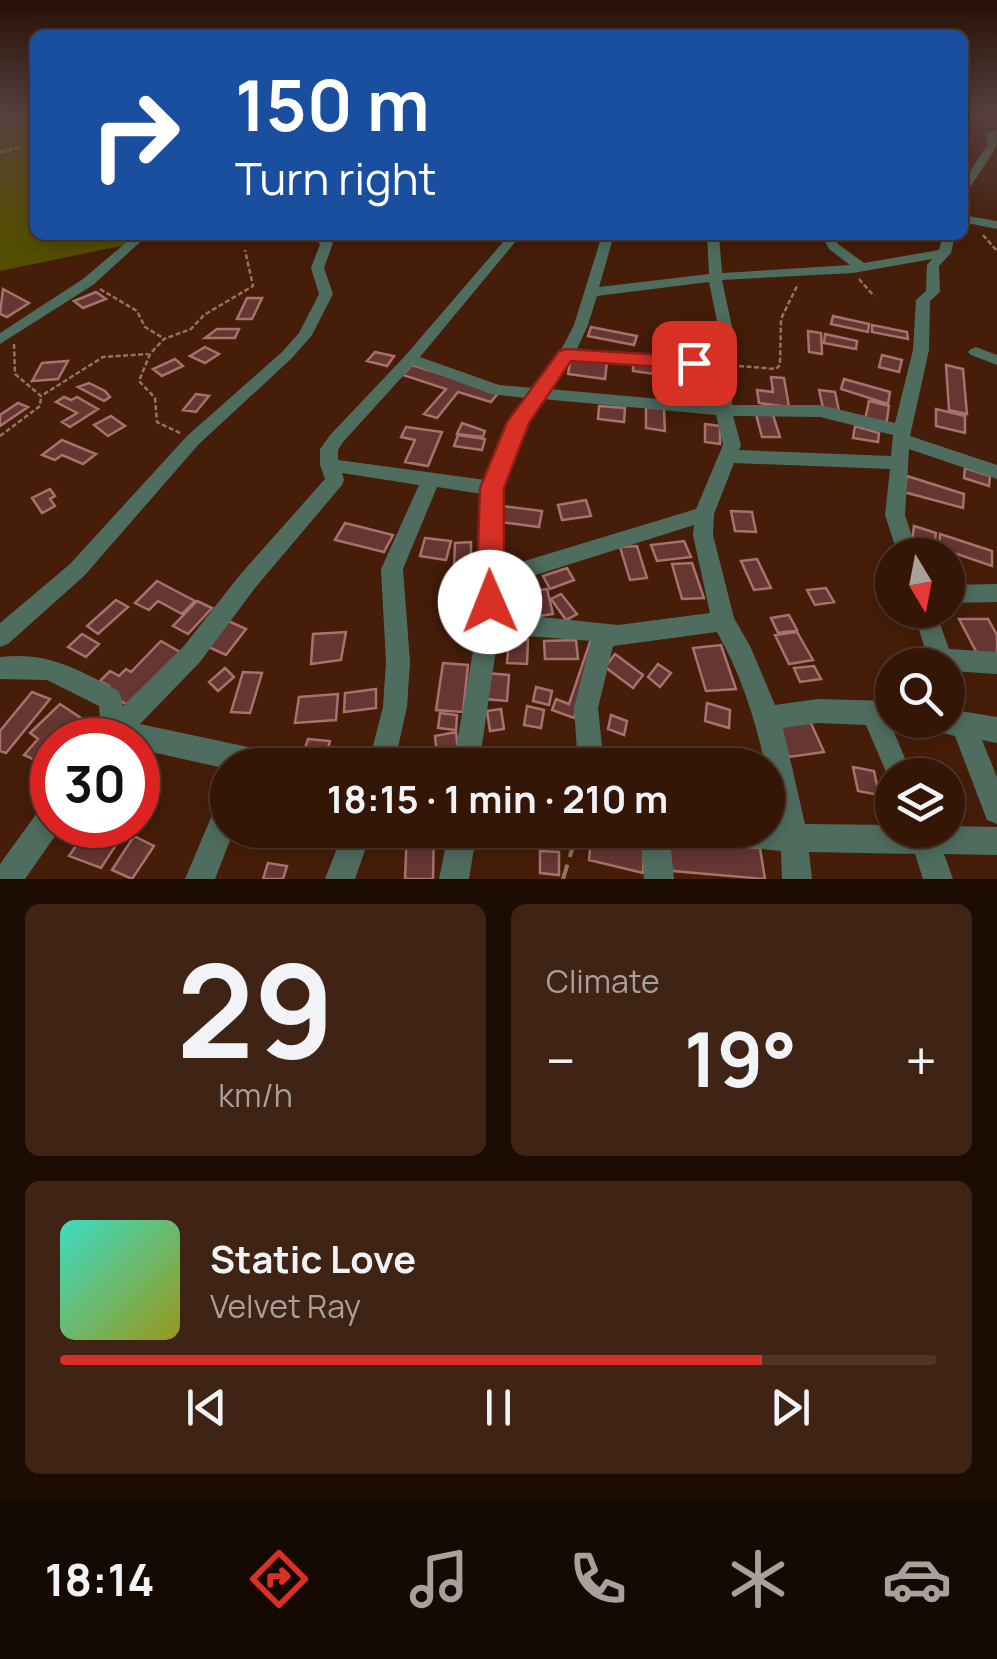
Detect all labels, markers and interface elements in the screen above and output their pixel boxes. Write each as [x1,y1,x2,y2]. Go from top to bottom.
text: 150 m [235,56,430,152]
icon: right [70,70,200,200]
text: Turn right [235,147,436,209]
pin [652,321,737,406]
icon: arrive [667,336,722,391]
north arrow [875,538,965,628]
map controls [875,538,965,848]
position arrow [438,550,542,654]
button: search [875,648,965,738]
speed limit sign: 30 [30,718,160,848]
button: layers [875,758,965,848]
text: 18:15 · 1 min · 210 m [327,772,668,824]
text: 29 [176,919,335,1097]
text: Climate [546,959,660,1003]
text: 19° [684,1007,797,1110]
text: − [546,1022,576,1098]
text: + [905,1022,937,1098]
text: km/h [218,1073,293,1117]
text: Static Love [210,1232,416,1284]
text: Velvet Ray [210,1284,361,1328]
icon: previous [179,1380,234,1435]
icon: pause [471,1380,526,1435]
icon: next [763,1380,818,1435]
icon: directions [244,1544,314,1614]
icon: music [404,1544,474,1614]
icon: phone [563,1544,633,1614]
icon: climate [723,1544,793,1614]
icon: car [882,1544,952,1614]
text: 18:14 [45,1548,155,1610]

